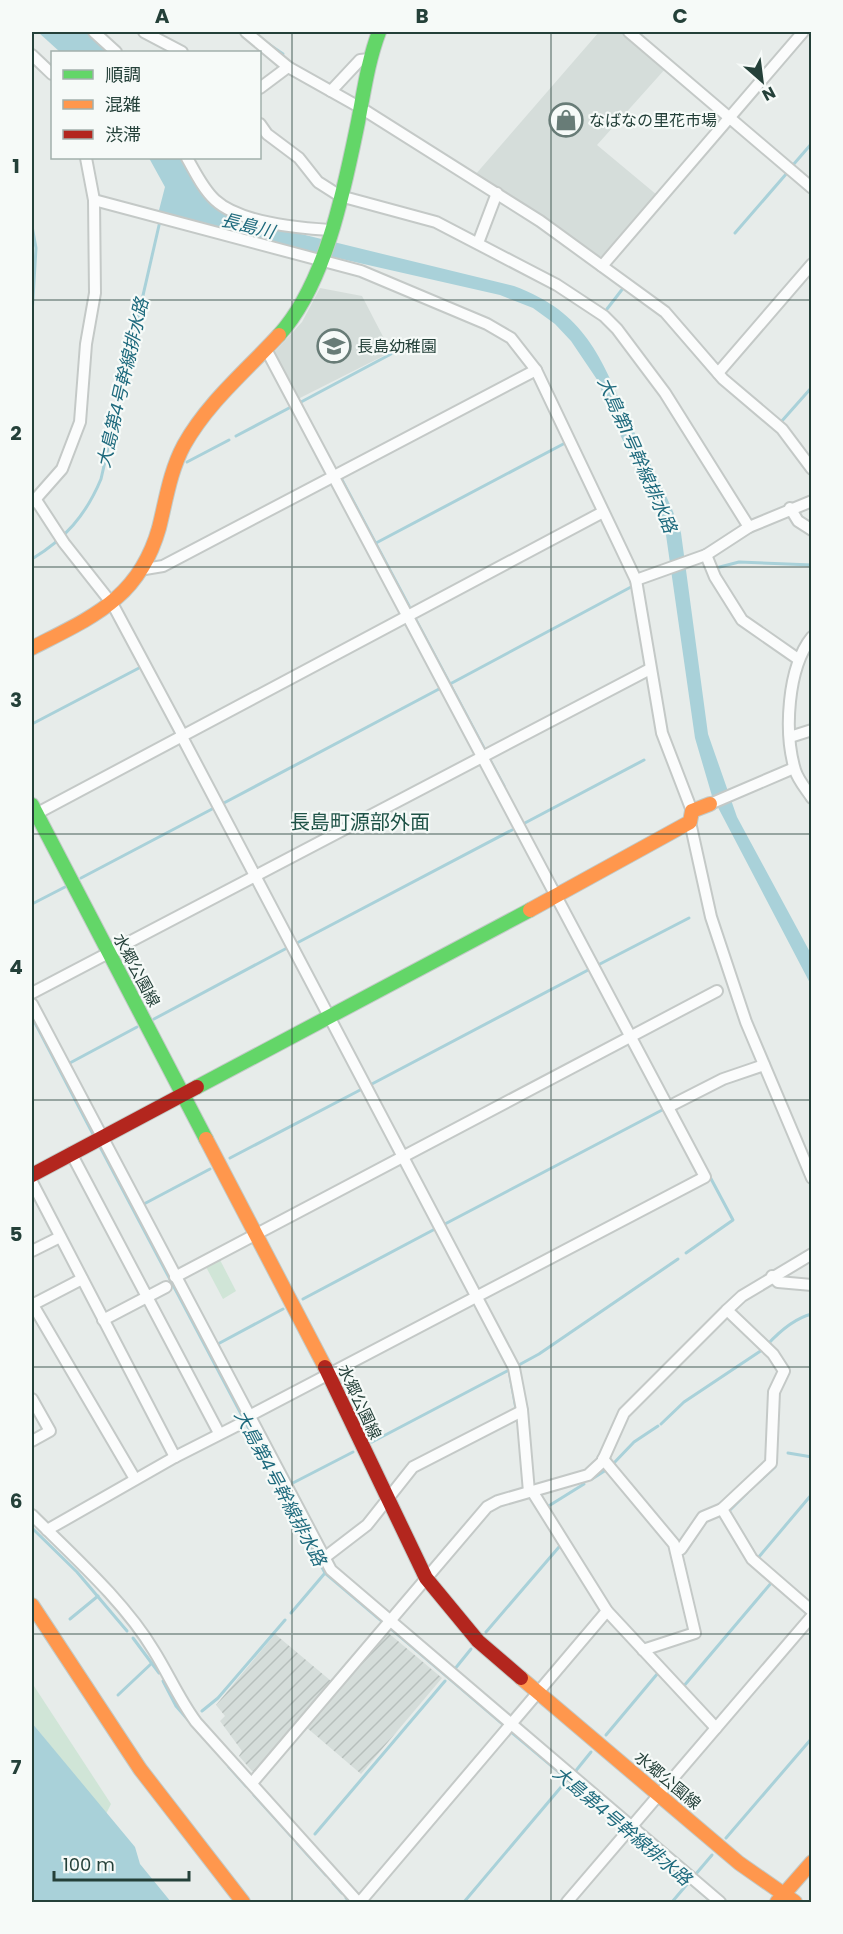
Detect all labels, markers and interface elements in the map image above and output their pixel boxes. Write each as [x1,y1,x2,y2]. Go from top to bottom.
text: A [155,2,170,30]
text: B [415,2,429,30]
text: C [672,2,688,30]
legend [51,51,261,159]
north arrow [732,51,792,111]
text: 順調 [105,62,141,87]
text: N [758,81,780,107]
text: 混雑 [105,92,141,117]
shop icon: なばなの里花市場 [548,102,584,138]
place label: なばなの里花市場 [589,109,717,132]
text: 渋滞 [105,122,141,147]
text: 1 [12,152,20,180]
water label: 長島川 [219,207,279,245]
water label: 大島第4号幹線排水路 [91,294,155,470]
school or university icon: 長島幼稚園 [316,328,352,364]
place label: 長島幼稚園 [357,335,437,358]
water label: 大島第1号幹線排水路 [592,373,684,538]
text: 2 [10,419,22,447]
text: 3 [10,686,22,714]
district label: 長島町源部外面 [290,808,430,836]
street label: 水郷公園線 [108,930,165,1011]
text: 4 [9,953,23,981]
text: 5 [10,1220,23,1248]
street label: 水郷公園線 [332,1361,387,1443]
water label: 大島第4号幹線排水路 [229,1405,333,1572]
text: 6 [10,1487,22,1515]
street label: 水郷公園線 [630,1746,706,1815]
text: 7 [11,1753,22,1781]
water label: 大島第4号幹線排水路 [548,1760,698,1892]
scale bar [54,1844,189,1882]
text: 100 m [63,1852,115,1877]

